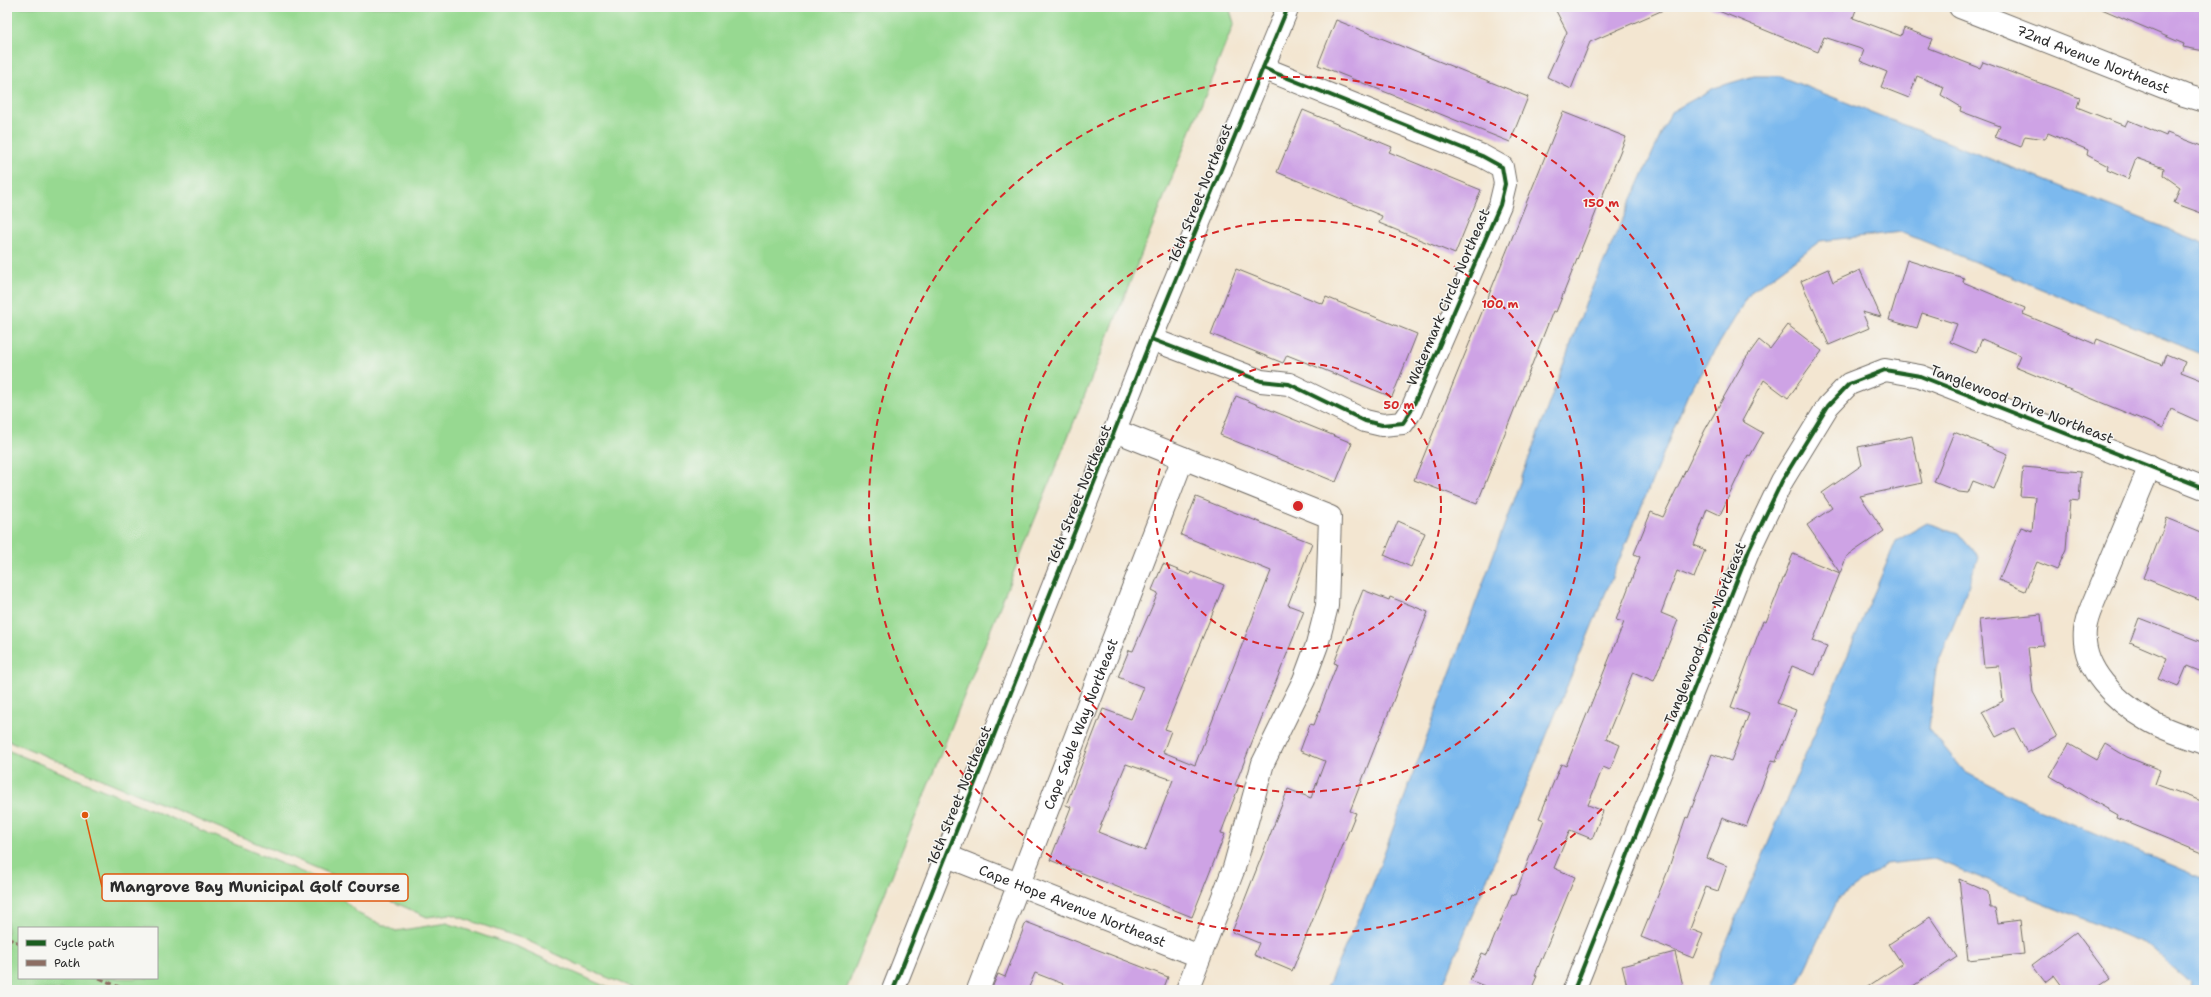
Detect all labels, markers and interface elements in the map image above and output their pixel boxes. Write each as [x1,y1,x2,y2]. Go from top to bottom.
street label: 72nd Avenue Northeast [2014,21,2172,98]
street label: 16th Street Northeast [1164,121,1236,265]
text: 150 m [1583,195,1619,211]
street label: Watermark Circle Northeast [1402,206,1494,388]
text: 100 m [1482,296,1519,312]
street label: Tanglewood Drive Northeast [1928,361,2116,447]
text: 50 m [1384,397,1415,413]
street label: 16th Street Northeast [1043,422,1115,566]
centre of rings [1291,499,1305,513]
street label: Tanglewood Drive Northeast [1660,539,1750,727]
street label: Cape Sable Way Northeast [1039,636,1122,812]
street label: 16th Street Northeast [923,723,995,867]
street label: Cape Hope Avenue Northeast [976,861,1169,951]
callout: Mangrove Bay Municipal Golf Course [102,874,408,901]
text: Mangrove Bay Municipal Golf Course [110,877,400,897]
legend [18,927,158,979]
text: Cycle path [54,935,115,951]
text: Path [54,955,80,971]

